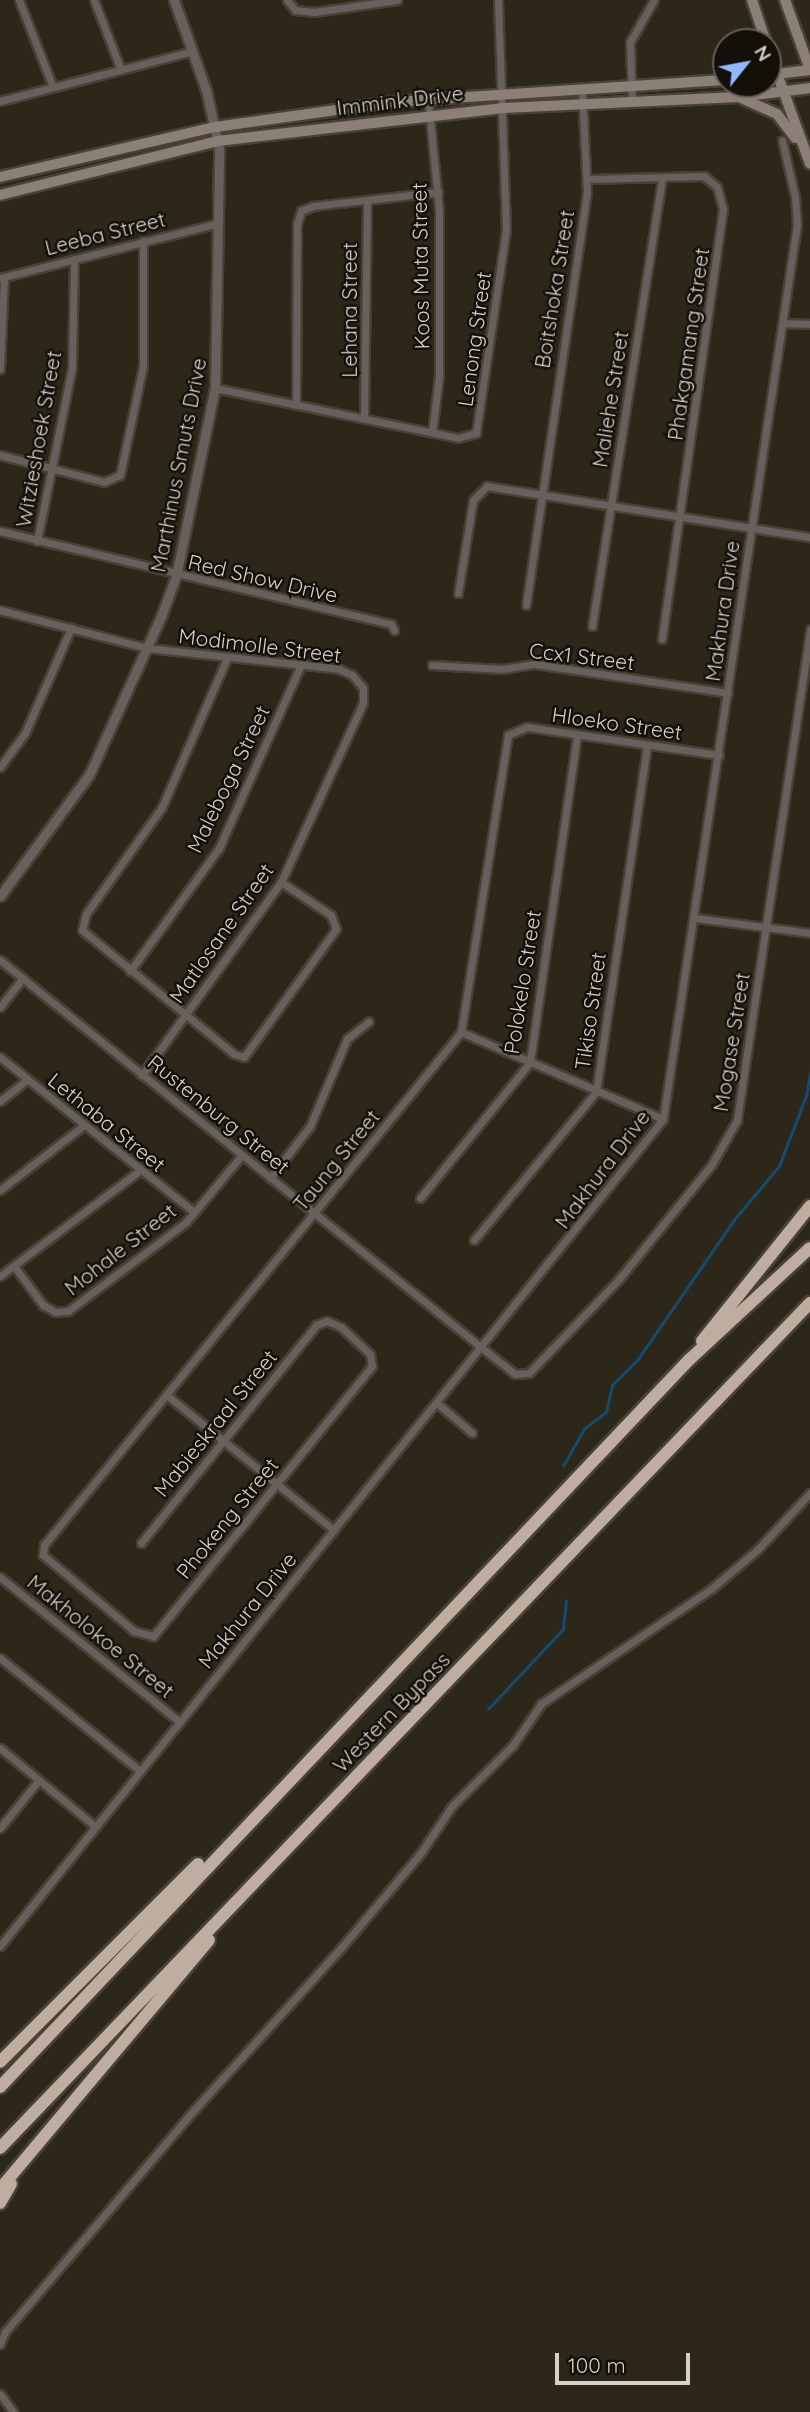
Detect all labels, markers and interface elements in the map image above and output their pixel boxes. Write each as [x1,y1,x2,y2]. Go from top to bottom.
north arrow [712,28,782,98]
text: N [749,41,777,65]
street label: Immink Drive [335,80,465,120]
street label: Koos Muta Street [406,182,434,350]
street label: Leeba Street [42,206,168,260]
street label: Boitshoka Street [529,208,579,370]
street label: Lehana Street [336,242,362,378]
street label: Phakgamang Street [662,246,714,442]
street label: Lenong Street [452,270,496,408]
street label: Maliehe Street [587,329,633,469]
street label: Witzieshoek Street [10,349,66,529]
street label: Marthinus Smuts Drive [145,356,211,574]
street label: Makhura Drive [700,539,744,683]
street label: Red Show Drive [186,549,340,607]
street label: Modimolle Street [177,623,343,667]
street label: Ccx1 Street [528,637,636,675]
street label: Maleboga Street [181,701,275,857]
street label: Hloeko Street [550,701,684,745]
street label: Matlosane Street [164,858,278,1008]
street label: Polokelo Street [498,908,546,1056]
street label: Tikiso Street [569,951,611,1071]
street label: Mogase Street [708,971,754,1113]
street label: Rustenburg Street [143,1049,295,1179]
street label: Lethaba Street [43,1067,171,1177]
street label: Taung Street [287,1104,385,1216]
street label: Makhura Drive [549,1105,655,1233]
street label: Mohale Street [59,1198,181,1300]
street label: Mabieskraal Street [148,1344,282,1502]
street label: Phokeng Street [171,1453,283,1583]
street label: Makhura Drive [193,1547,301,1673]
street label: Makholokoe Street [23,1569,179,1703]
street label: Western Bypass [327,1647,455,1777]
scale bar [558,2338,693,2382]
text: 100 m [568,2352,626,2378]

